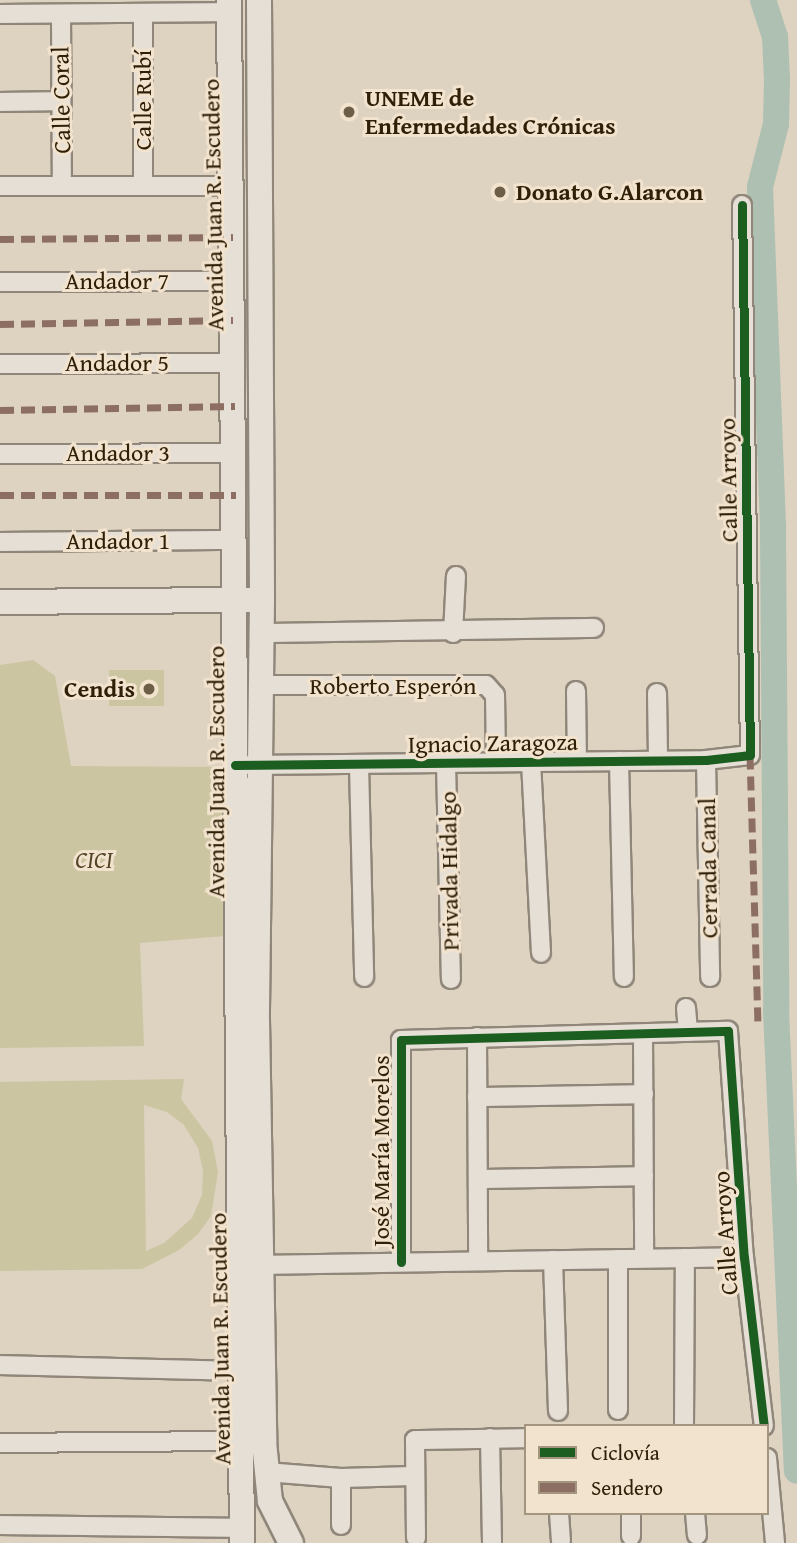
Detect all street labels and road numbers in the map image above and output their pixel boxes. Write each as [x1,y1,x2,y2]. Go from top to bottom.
street label: Calle Coral [46,46,76,154]
street label: Calle Rubí [129,50,157,150]
street label: Avenida Juan R. Escudero [196,79,230,331]
street label: Andador 7 [65,267,169,295]
street label: Andador 5 [65,349,169,377]
street label: Calle Arroyo [713,418,743,542]
street label: Andador 3 [66,439,170,467]
street label: Andador 1 [66,527,170,555]
street label: Avenida Juan R. Escudero [202,646,230,898]
street label: Roberto Esperón [309,672,477,700]
street label: Ignacio Zaragoza [408,727,578,759]
street label: Privada Hidalgo [433,791,465,951]
street label: Cerrada Canal [692,797,724,939]
street label: José María Morelos [367,1055,395,1247]
street label: Calle Arroyo [706,1170,744,1296]
street label: Avenida Juan R. Escudero [203,1213,237,1465]

